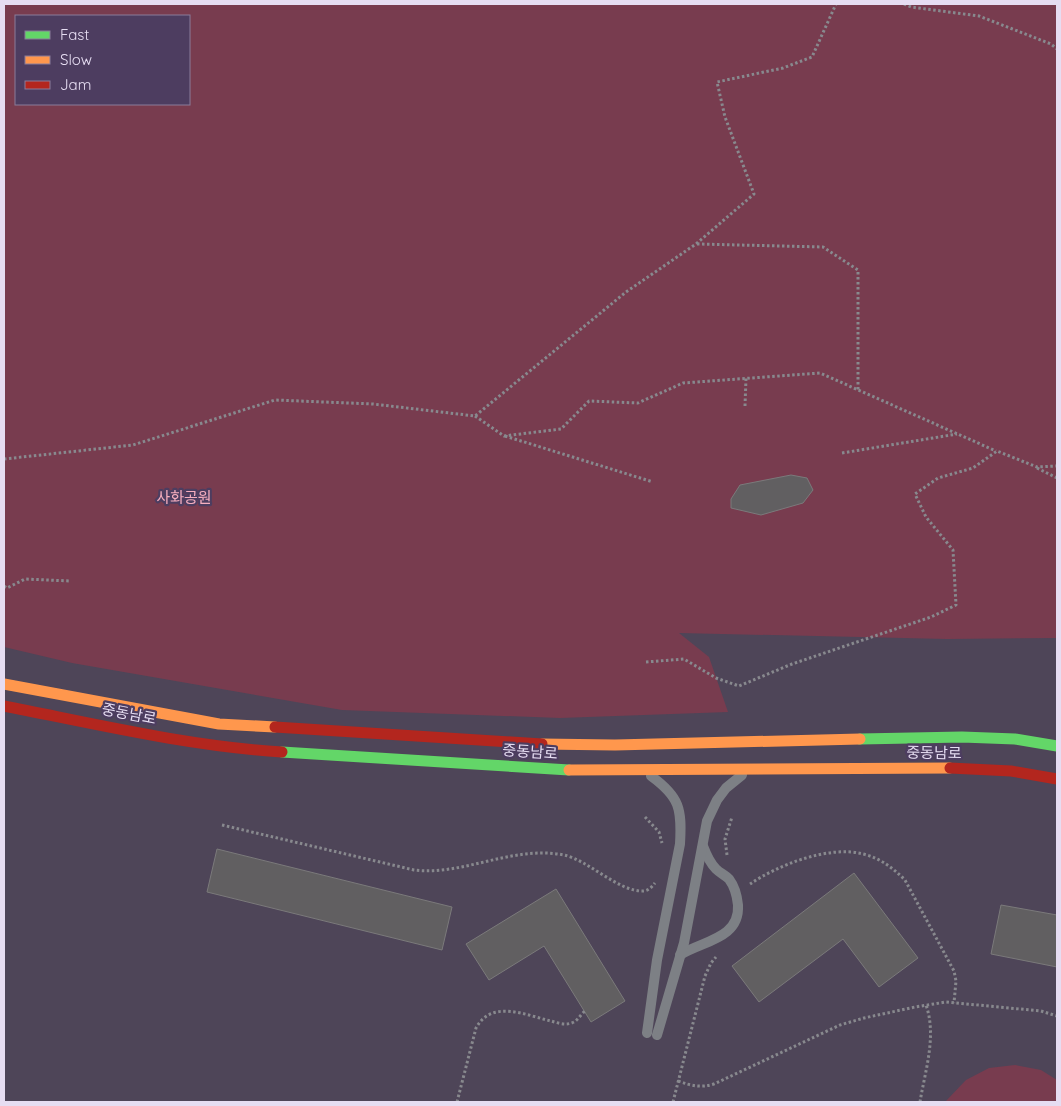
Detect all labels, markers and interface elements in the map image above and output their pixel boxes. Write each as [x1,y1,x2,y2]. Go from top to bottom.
legend [15,15,190,105]
text: Fast [60,25,89,44]
text: Slow [60,50,92,69]
text: Jam [60,75,91,94]
park label: 사화공원 [156,488,212,507]
street label: 중동남로 [100,699,158,728]
street label: 중동남로 [502,740,558,763]
street label: 중동남로 [906,743,962,762]

